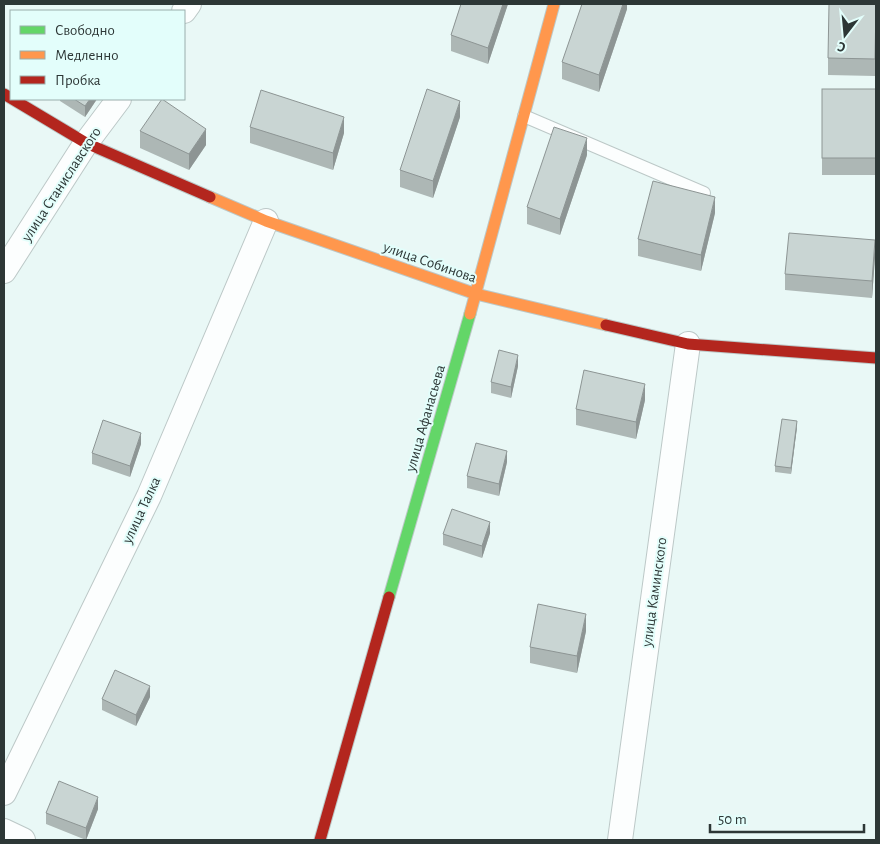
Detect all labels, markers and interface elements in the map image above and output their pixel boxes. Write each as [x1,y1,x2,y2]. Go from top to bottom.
legend [10,10,185,100]
north arrow [820,10,870,60]
text: Свободно [55,23,115,38]
text: С [836,39,847,54]
text: Медленно [55,48,119,63]
text: Пробка [55,73,101,88]
street label: улица Станиславского [18,125,104,245]
street label: улица Собинова [380,239,479,286]
street label: улица Афанасьева [403,363,448,474]
street label: улица Талка [119,475,163,547]
street label: улица Каминского [639,536,670,649]
scale bar [710,802,864,834]
text: 50 m [718,812,747,827]

